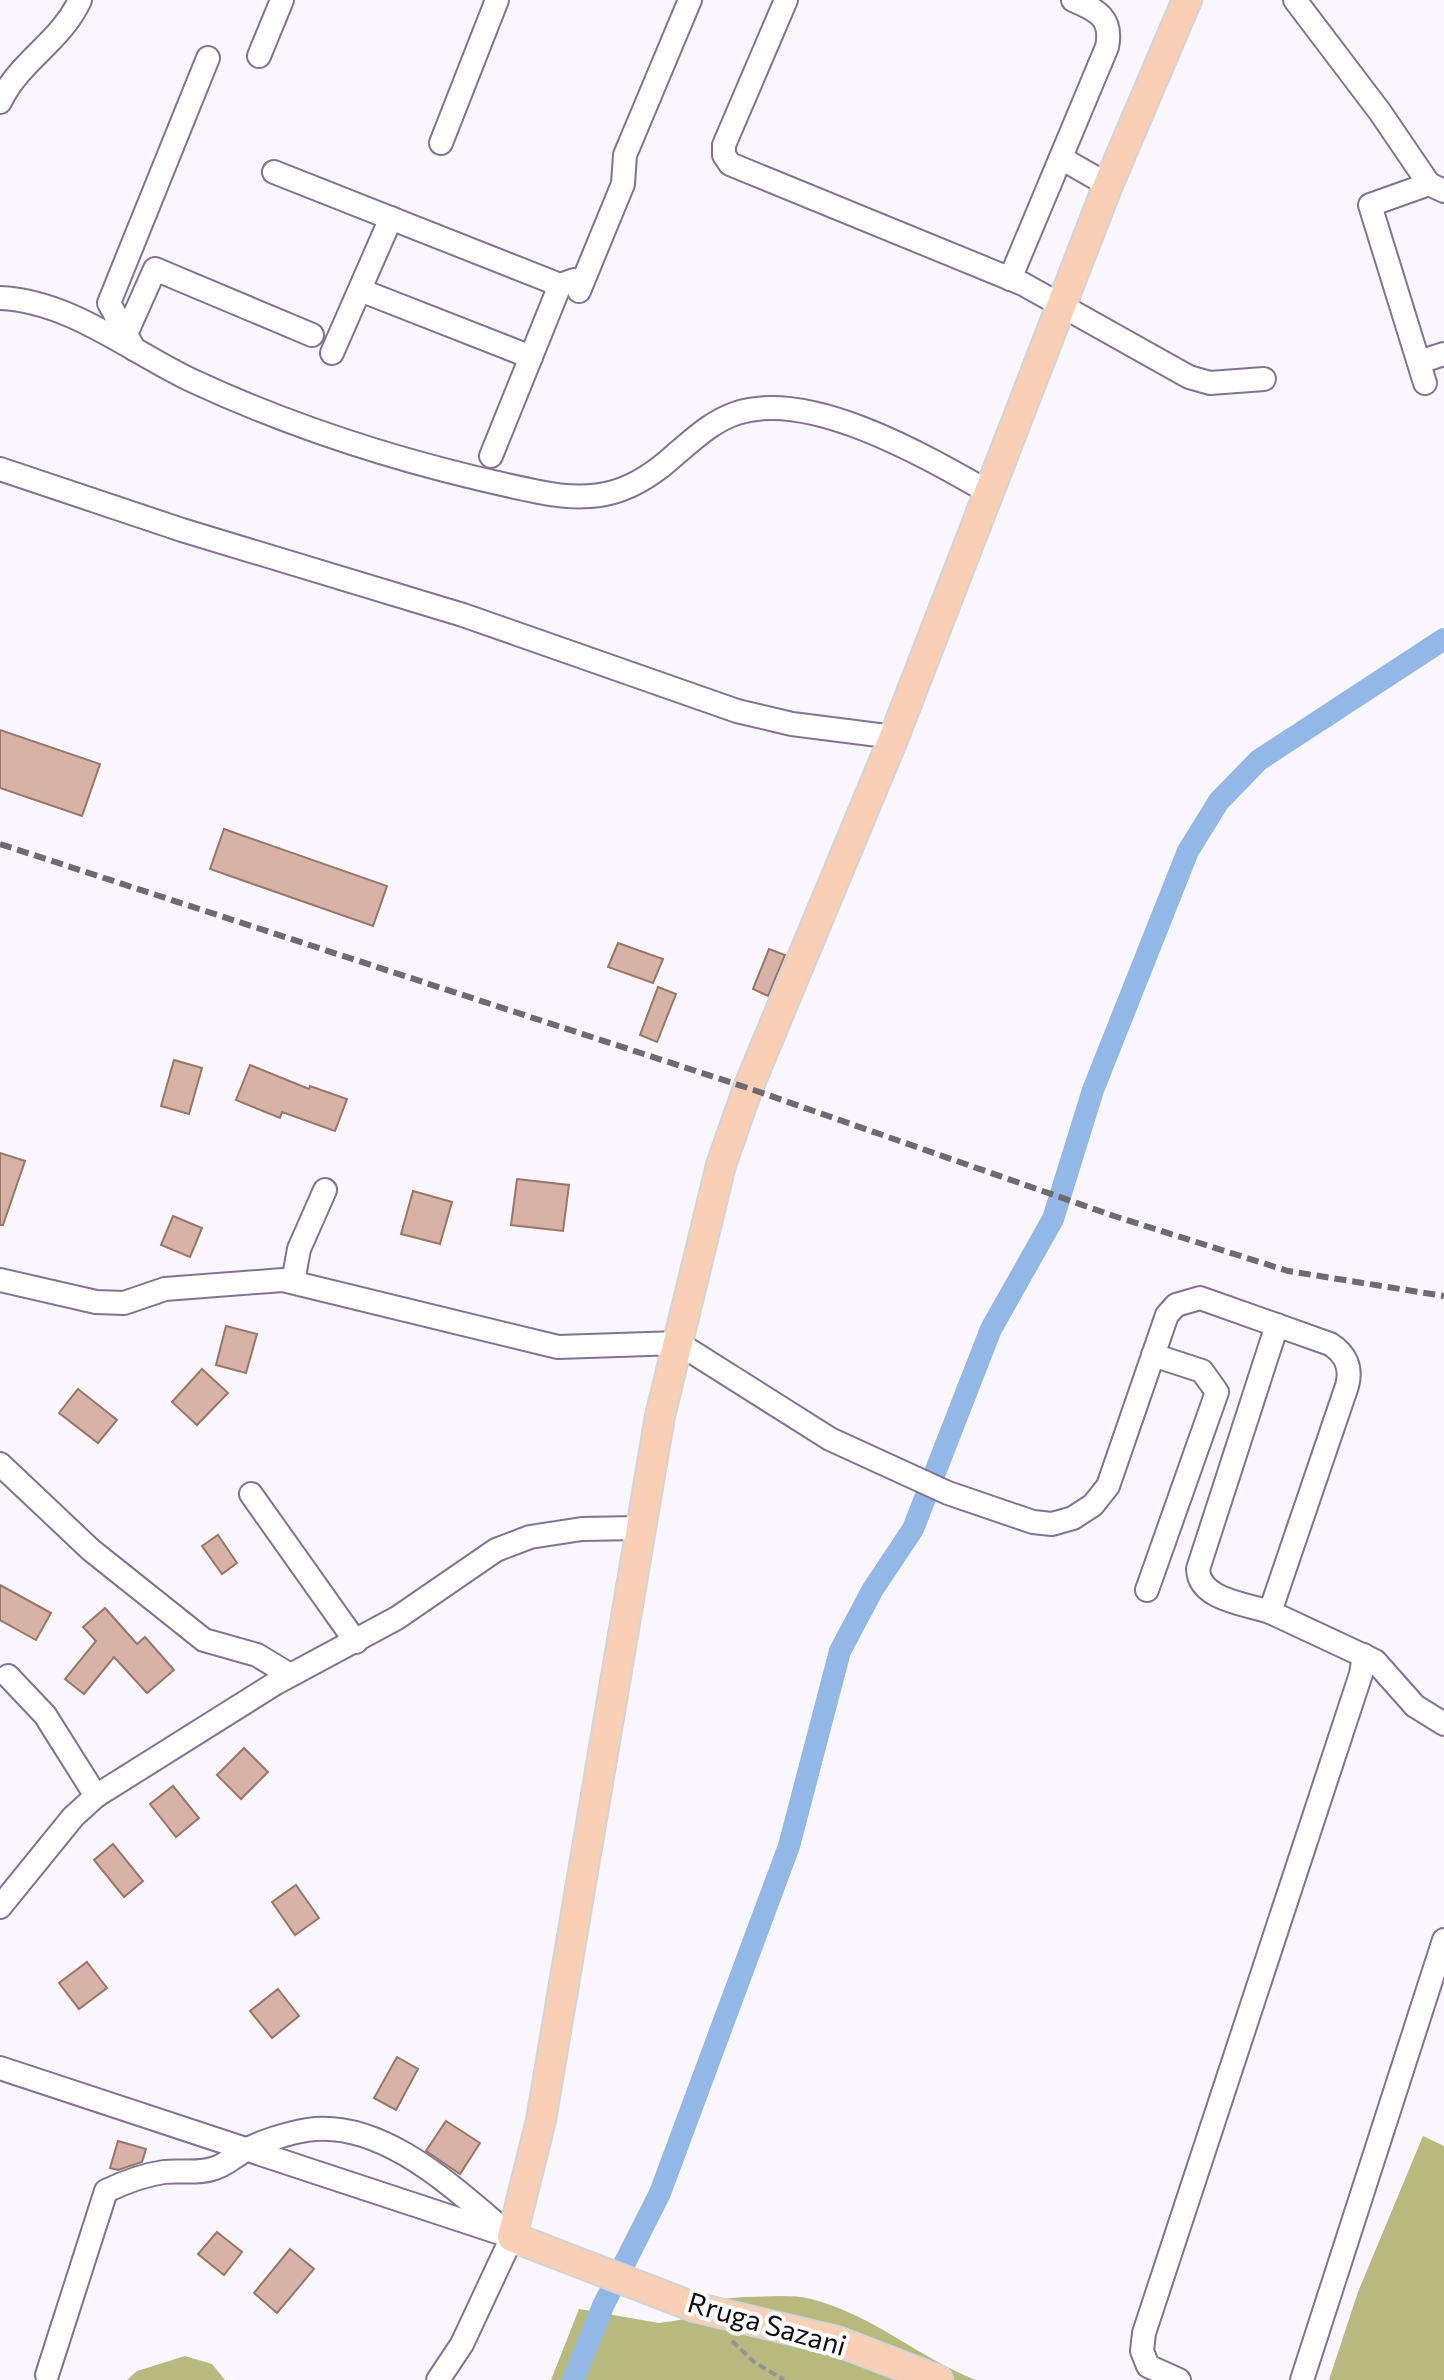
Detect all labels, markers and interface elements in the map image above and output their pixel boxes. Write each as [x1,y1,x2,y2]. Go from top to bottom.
street label: Rruga Sazani [684,2284,851,2362]

